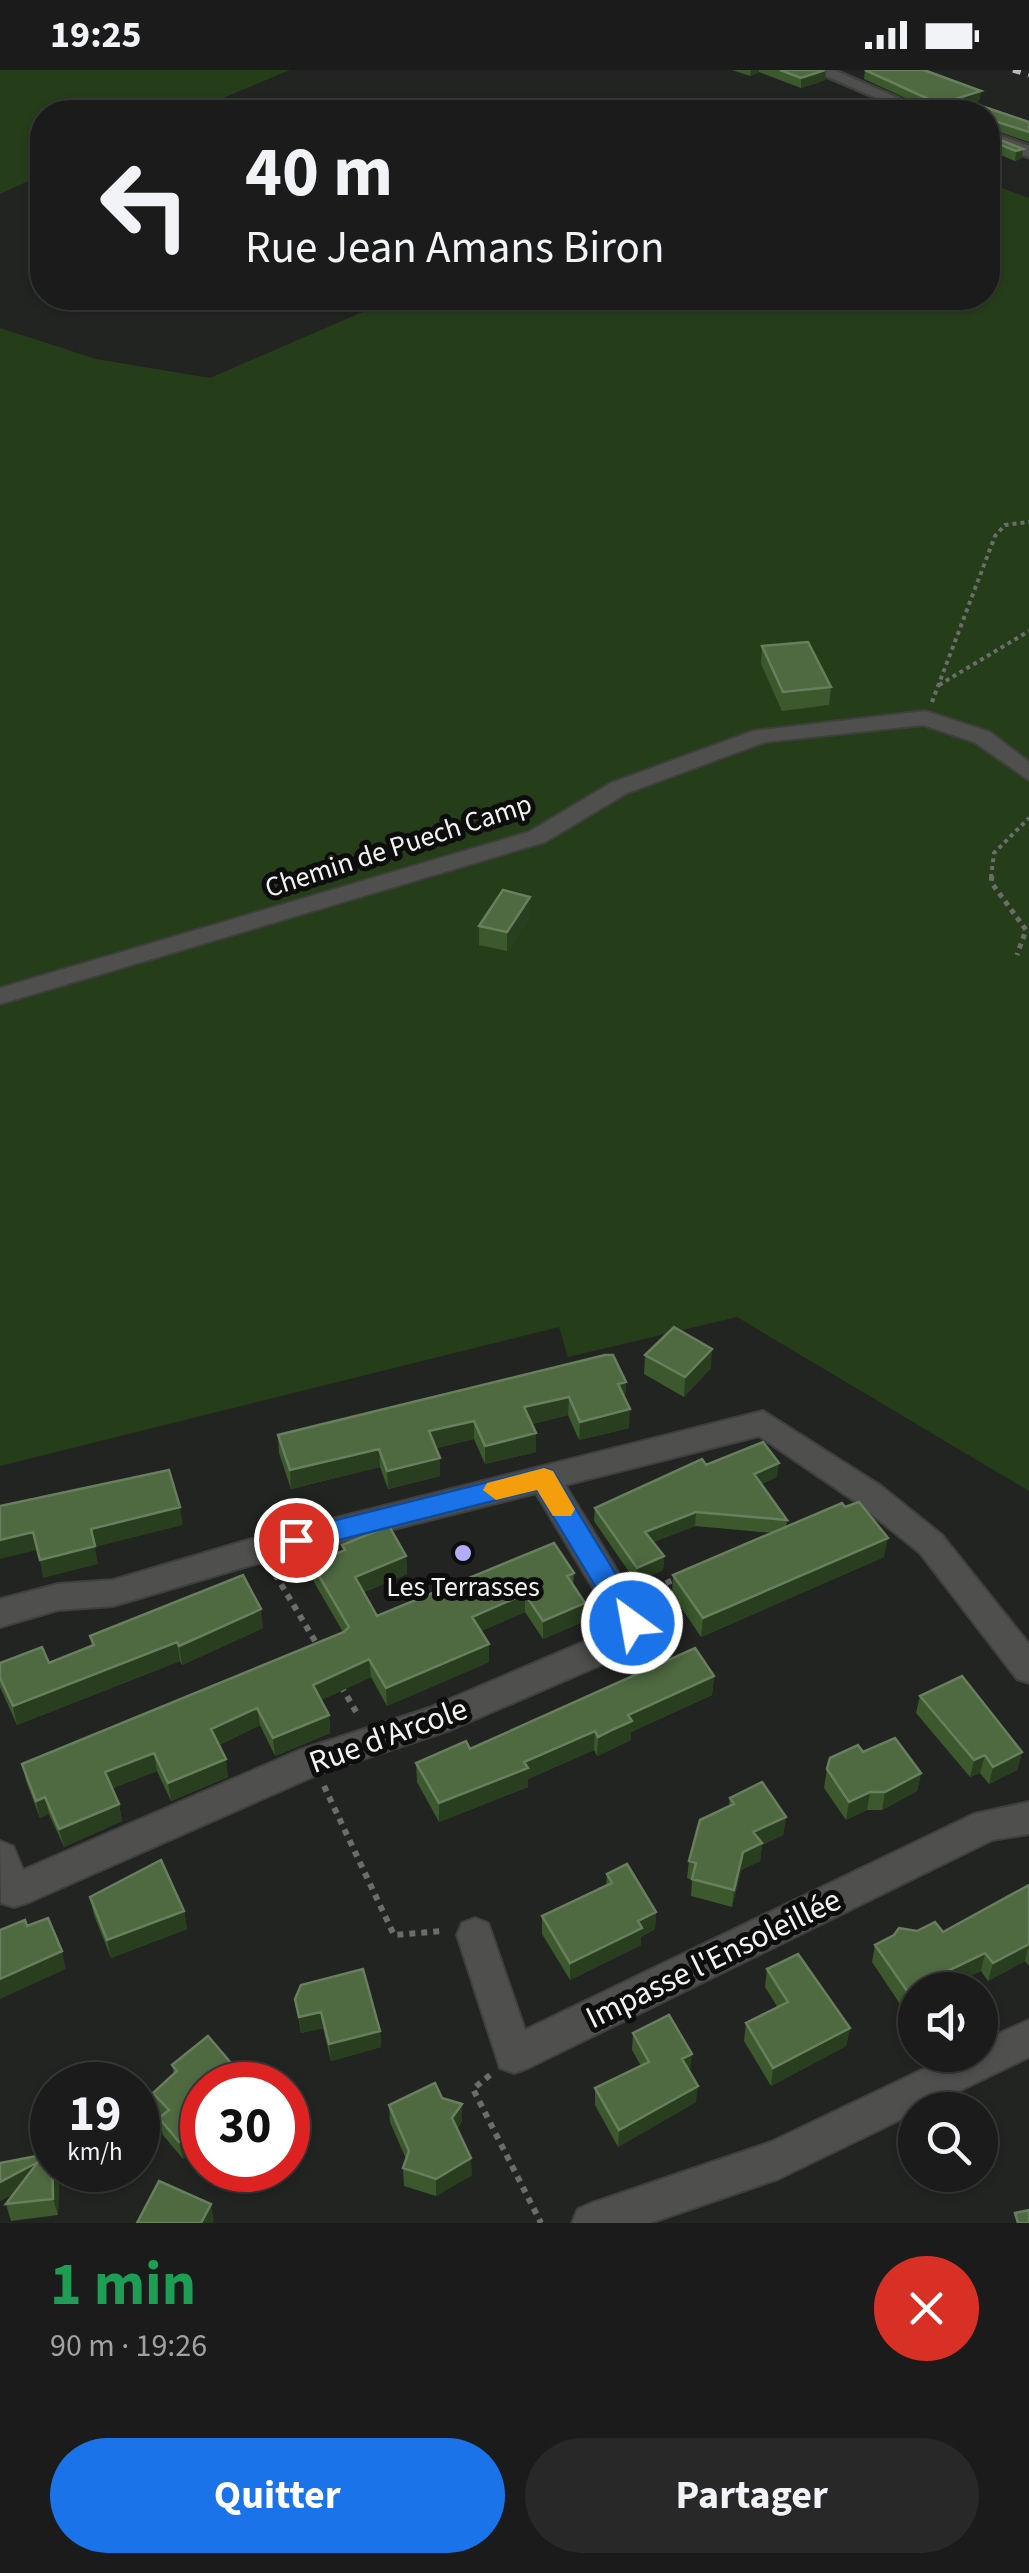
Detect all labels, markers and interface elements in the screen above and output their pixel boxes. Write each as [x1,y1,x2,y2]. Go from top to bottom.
text: 19:25 [50,8,142,62]
text: 40 m [245,123,393,223]
icon: left [80,140,210,270]
text: Rue Jean Amans Biron [245,216,665,280]
street label: Chemin de Puech Camp [260,784,537,908]
pin [254,1498,339,1583]
icon: arrive [269,1513,324,1568]
marker: Les Terrasses [452,1542,474,1564]
place label: Les Terrasses [386,1567,540,1607]
position arrow [580,1571,684,1675]
street label: Rue d'Arcole [303,1686,474,1786]
street label: Impasse l'Ensoleillée [578,1877,849,2041]
map controls [898,1972,998,2192]
button: sound [898,1972,998,2072]
speed limit sign: 30 [180,2062,310,2192]
text: 19 [69,2079,121,2150]
button: search [898,2092,998,2192]
text: km/h [67,2134,123,2170]
text: 1 min [50,2243,196,2328]
button: close [874,2256,979,2361]
text: 90 m · 19:26 [50,2323,207,2369]
button: Quitter [50,2438,505,2553]
button: Partager [525,2438,979,2553]

